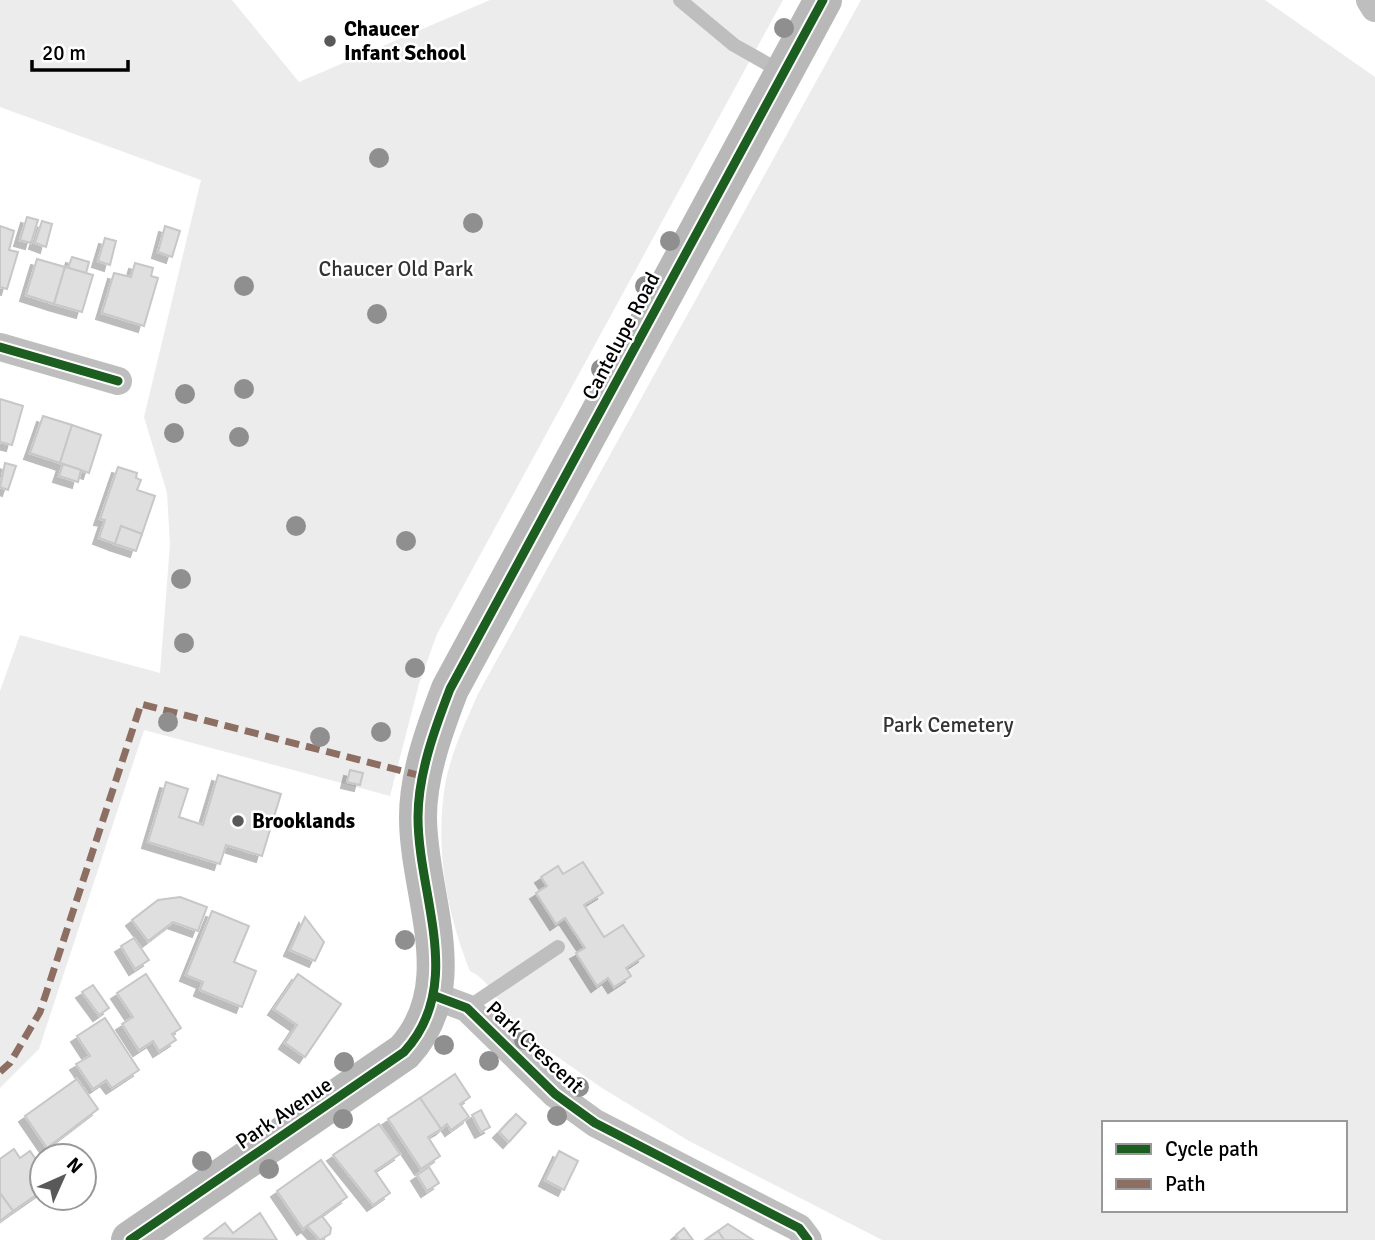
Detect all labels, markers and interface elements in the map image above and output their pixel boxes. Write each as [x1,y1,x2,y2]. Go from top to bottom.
place label: Chaucer Infant School [344,16,466,66]
scale bar [32,28,128,72]
marker: Chaucer Infant School [322,33,338,49]
text: 20 m [42,40,86,66]
park label: Chaucer Old Park [319,256,474,282]
street label: Cantelupe Road [576,268,666,404]
park label: Park Cemetery [882,712,1014,738]
place label: Brooklands [252,808,355,834]
marker: Brooklands [230,813,246,829]
street label: Park Crescent [481,995,589,1099]
street label: Park Avenue [231,1071,337,1155]
legend [1102,1121,1347,1212]
text: Cycle path [1165,1136,1259,1162]
north arrow [28,1142,98,1212]
text: N [61,1153,87,1179]
text: Path [1165,1171,1206,1197]

